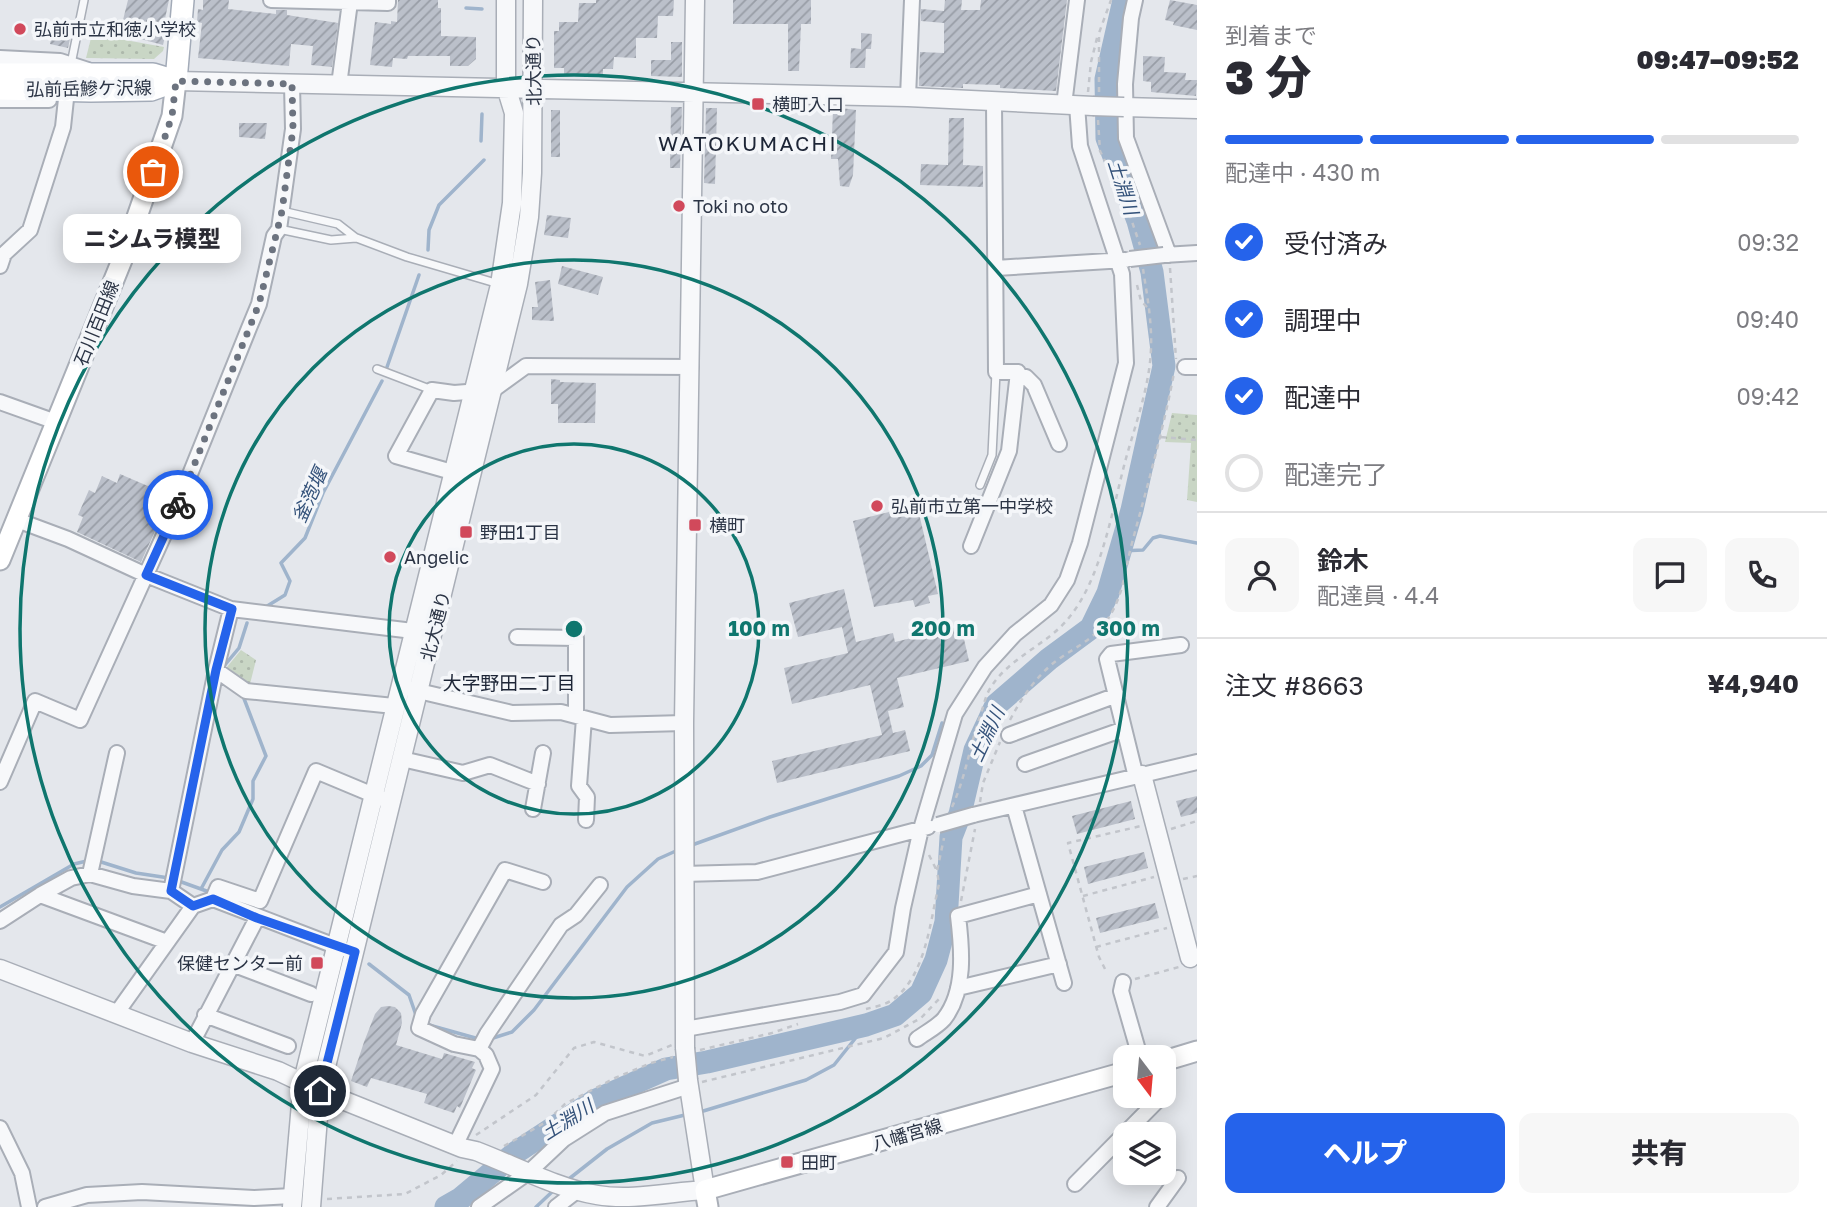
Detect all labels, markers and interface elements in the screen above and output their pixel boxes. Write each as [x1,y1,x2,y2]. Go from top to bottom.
place label: 弘前市立和徳小学校 [34,18,196,40]
marker: 弘前市立和徳小学校 [12,21,28,37]
text: 到着まで [1225,21,1317,49]
street label: 北大通り [521,34,545,106]
text: 09:47–09:52 [1637,44,1799,75]
text: 3 分 [1225,49,1311,104]
street label: 弘前岳鰺ケ沢線 [26,76,152,100]
place label: 横町入口 [772,93,844,115]
marker: 横町入口 [750,96,766,112]
district label: WATOKUMACHI [658,130,838,156]
pin [123,142,183,202]
icon: bag [134,153,172,191]
water label: 土淵川 [1104,156,1144,220]
text: 配達中 · 430 m [1225,158,1380,186]
place label: Toki no oto [693,195,788,217]
marker: Toki no oto [671,198,687,214]
callout: ニシムラ模型 [64,214,242,263]
icon: check [1225,223,1263,261]
text: ニシムラ模型 [84,224,220,252]
text: 受付済み [1284,228,1388,259]
text: 09:32 [1737,228,1799,256]
street label: 石川百田線 [69,277,123,369]
icon: check [1225,300,1263,338]
text: 調理中 [1284,305,1362,336]
text: 09:40 [1736,305,1799,333]
icon: check [1225,377,1263,415]
text: 配達中 [1284,382,1362,413]
text: 09:42 [1737,382,1799,410]
text: 配達完了 [1284,459,1388,490]
water label: 釜萢堰 [287,462,332,526]
courier [143,470,213,540]
icon: bike [159,486,197,524]
place label: 弘前市立第一中学校 [891,495,1053,517]
marker: 弘前市立第一中学校 [869,498,885,514]
place label: 横町 [709,514,745,536]
marker: 横町 [687,517,703,533]
place label: 野田1丁目 [480,521,561,543]
marker: 野田1丁目 [458,524,474,540]
button: person [1225,538,1299,612]
button: chat [1633,538,1707,612]
button: phone [1725,538,1799,612]
text: 鈴木 [1317,545,1369,576]
place label: Angelic [404,546,469,568]
marker: Angelic [382,549,398,565]
text: 配達員 · 4.4 [1317,581,1439,609]
street label: 北大通り [416,588,454,664]
text: 100 m [728,615,790,641]
text: 200 m [911,615,975,641]
text: 300 m [1096,615,1160,641]
centre of rings [562,617,586,641]
text: ¥4,940 [1708,668,1799,699]
text: 注文 #8663 [1225,670,1364,701]
district label: 大字野田二丁目 [442,671,576,694]
water label: 土淵川 [964,702,1009,765]
place label: 保健センター前 [177,952,303,974]
marker: 保健センター前 [309,955,325,971]
north arrow [1113,1045,1176,1108]
map controls [1113,1045,1176,1185]
pin [290,1061,350,1121]
icon: home [301,1072,339,1110]
water label: 土淵川 [537,1093,599,1144]
button: ヘルプ [1225,1113,1505,1193]
button: 共有 [1519,1113,1799,1193]
street label: 八幡宮線 [869,1114,945,1154]
button: layers [1113,1122,1176,1185]
place label: 田町 [801,1151,837,1173]
marker: 田町 [779,1154,795,1170]

